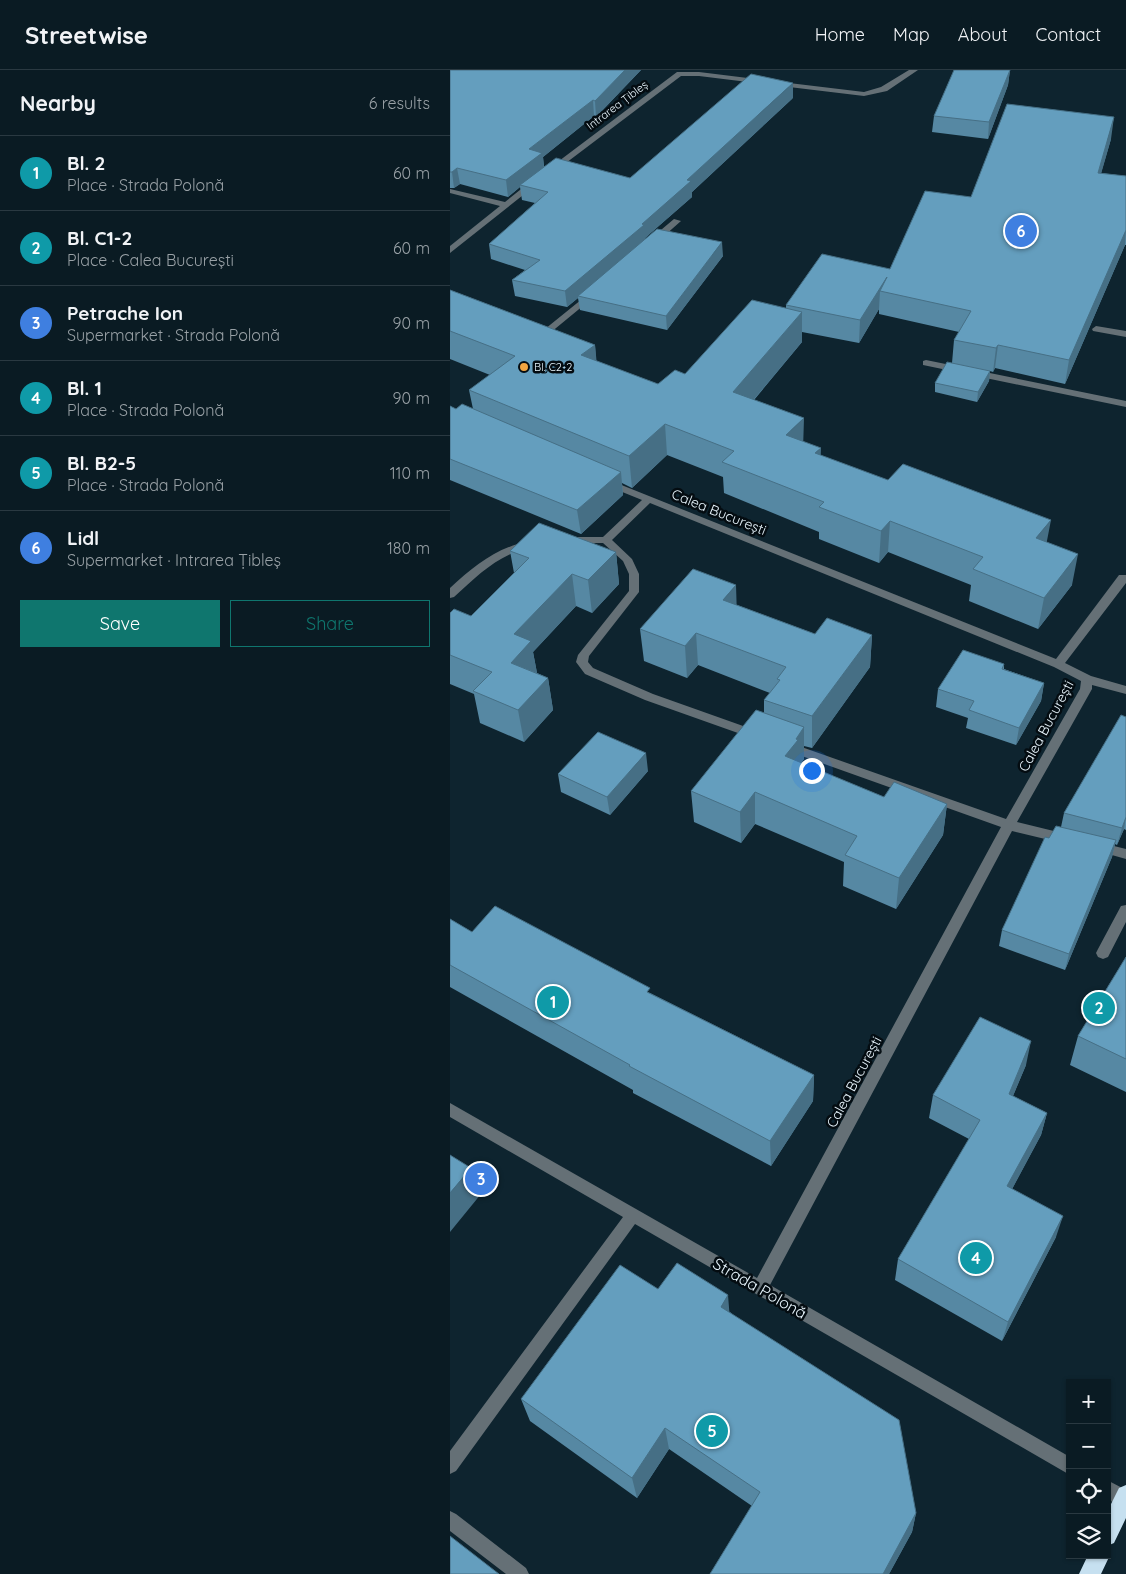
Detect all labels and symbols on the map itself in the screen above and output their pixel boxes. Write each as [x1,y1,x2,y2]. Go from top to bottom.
street label: Intrarea Țibleș [584,77,650,133]
pin: 6 [1005,212,1037,250]
place label: Bl. C2-2 [534,360,572,374]
marker: Bl. C2-2 [518,361,530,373]
street label: Calea București [669,485,769,539]
street label: Calea București [1014,677,1078,775]
your location [799,758,825,784]
pin: 1 [537,983,569,1021]
pin: 2 [1083,989,1115,1027]
street label: Calea București [822,1033,886,1131]
pin: 3 [465,1160,497,1198]
pin: 4 [960,1239,992,1277]
street label: Strada Polonă [710,1253,810,1323]
pin: 5 [696,1412,728,1450]

